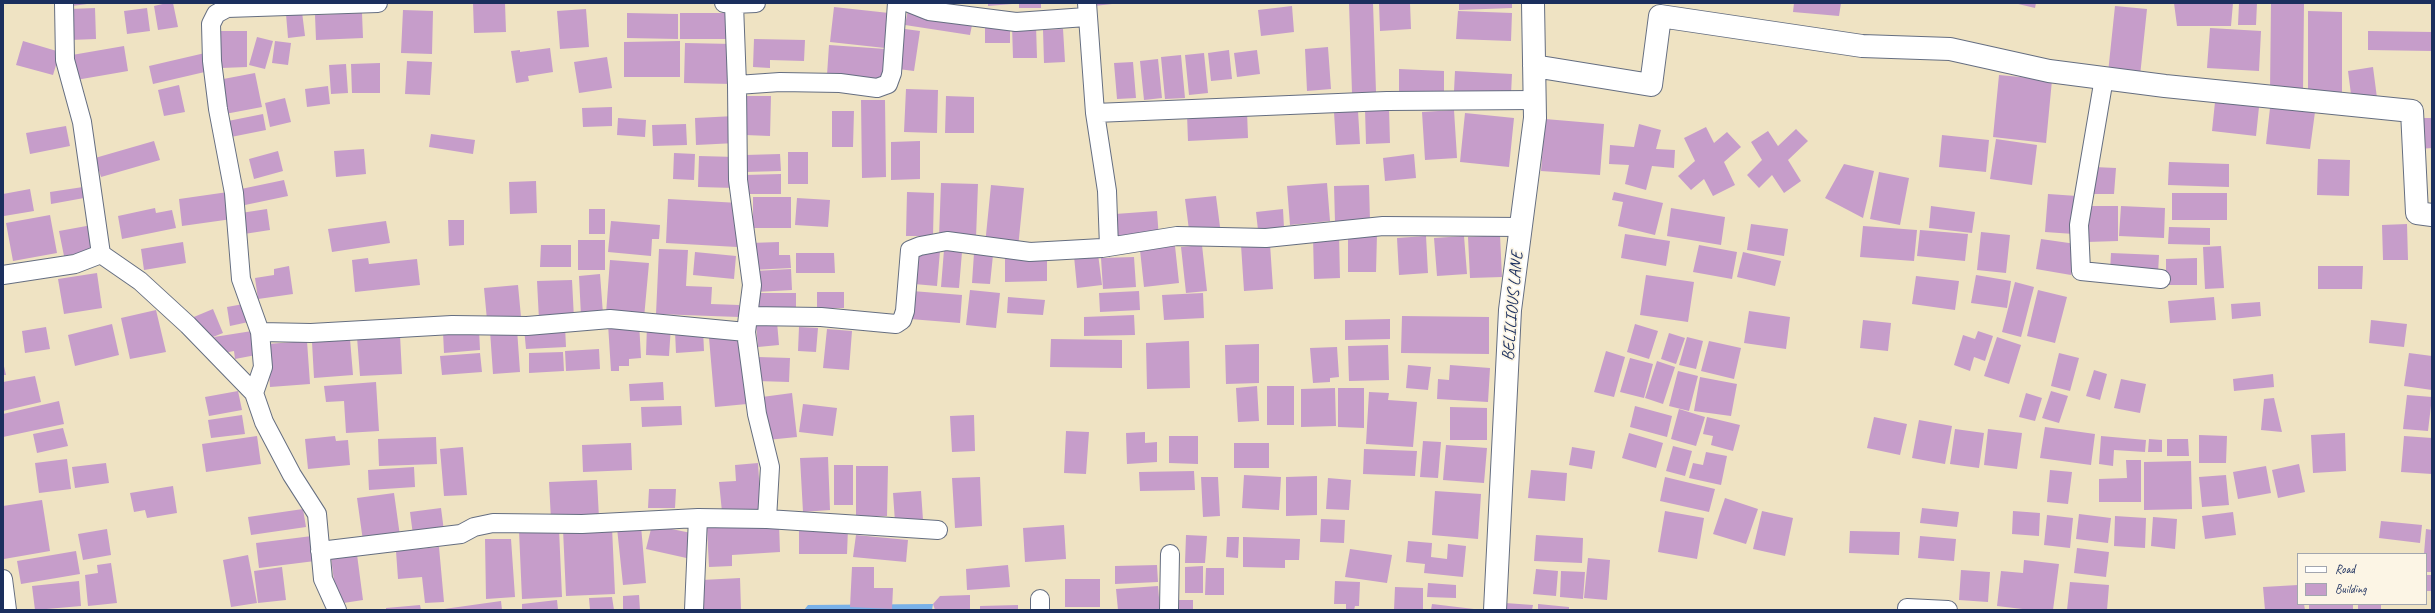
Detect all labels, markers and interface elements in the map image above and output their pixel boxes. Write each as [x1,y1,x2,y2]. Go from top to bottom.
street label: BELILIOUS LANE [1498,251,1528,361]
legend [2297,553,2427,605]
text: Road [2335,561,2355,577]
text: Building [2335,581,2367,597]

